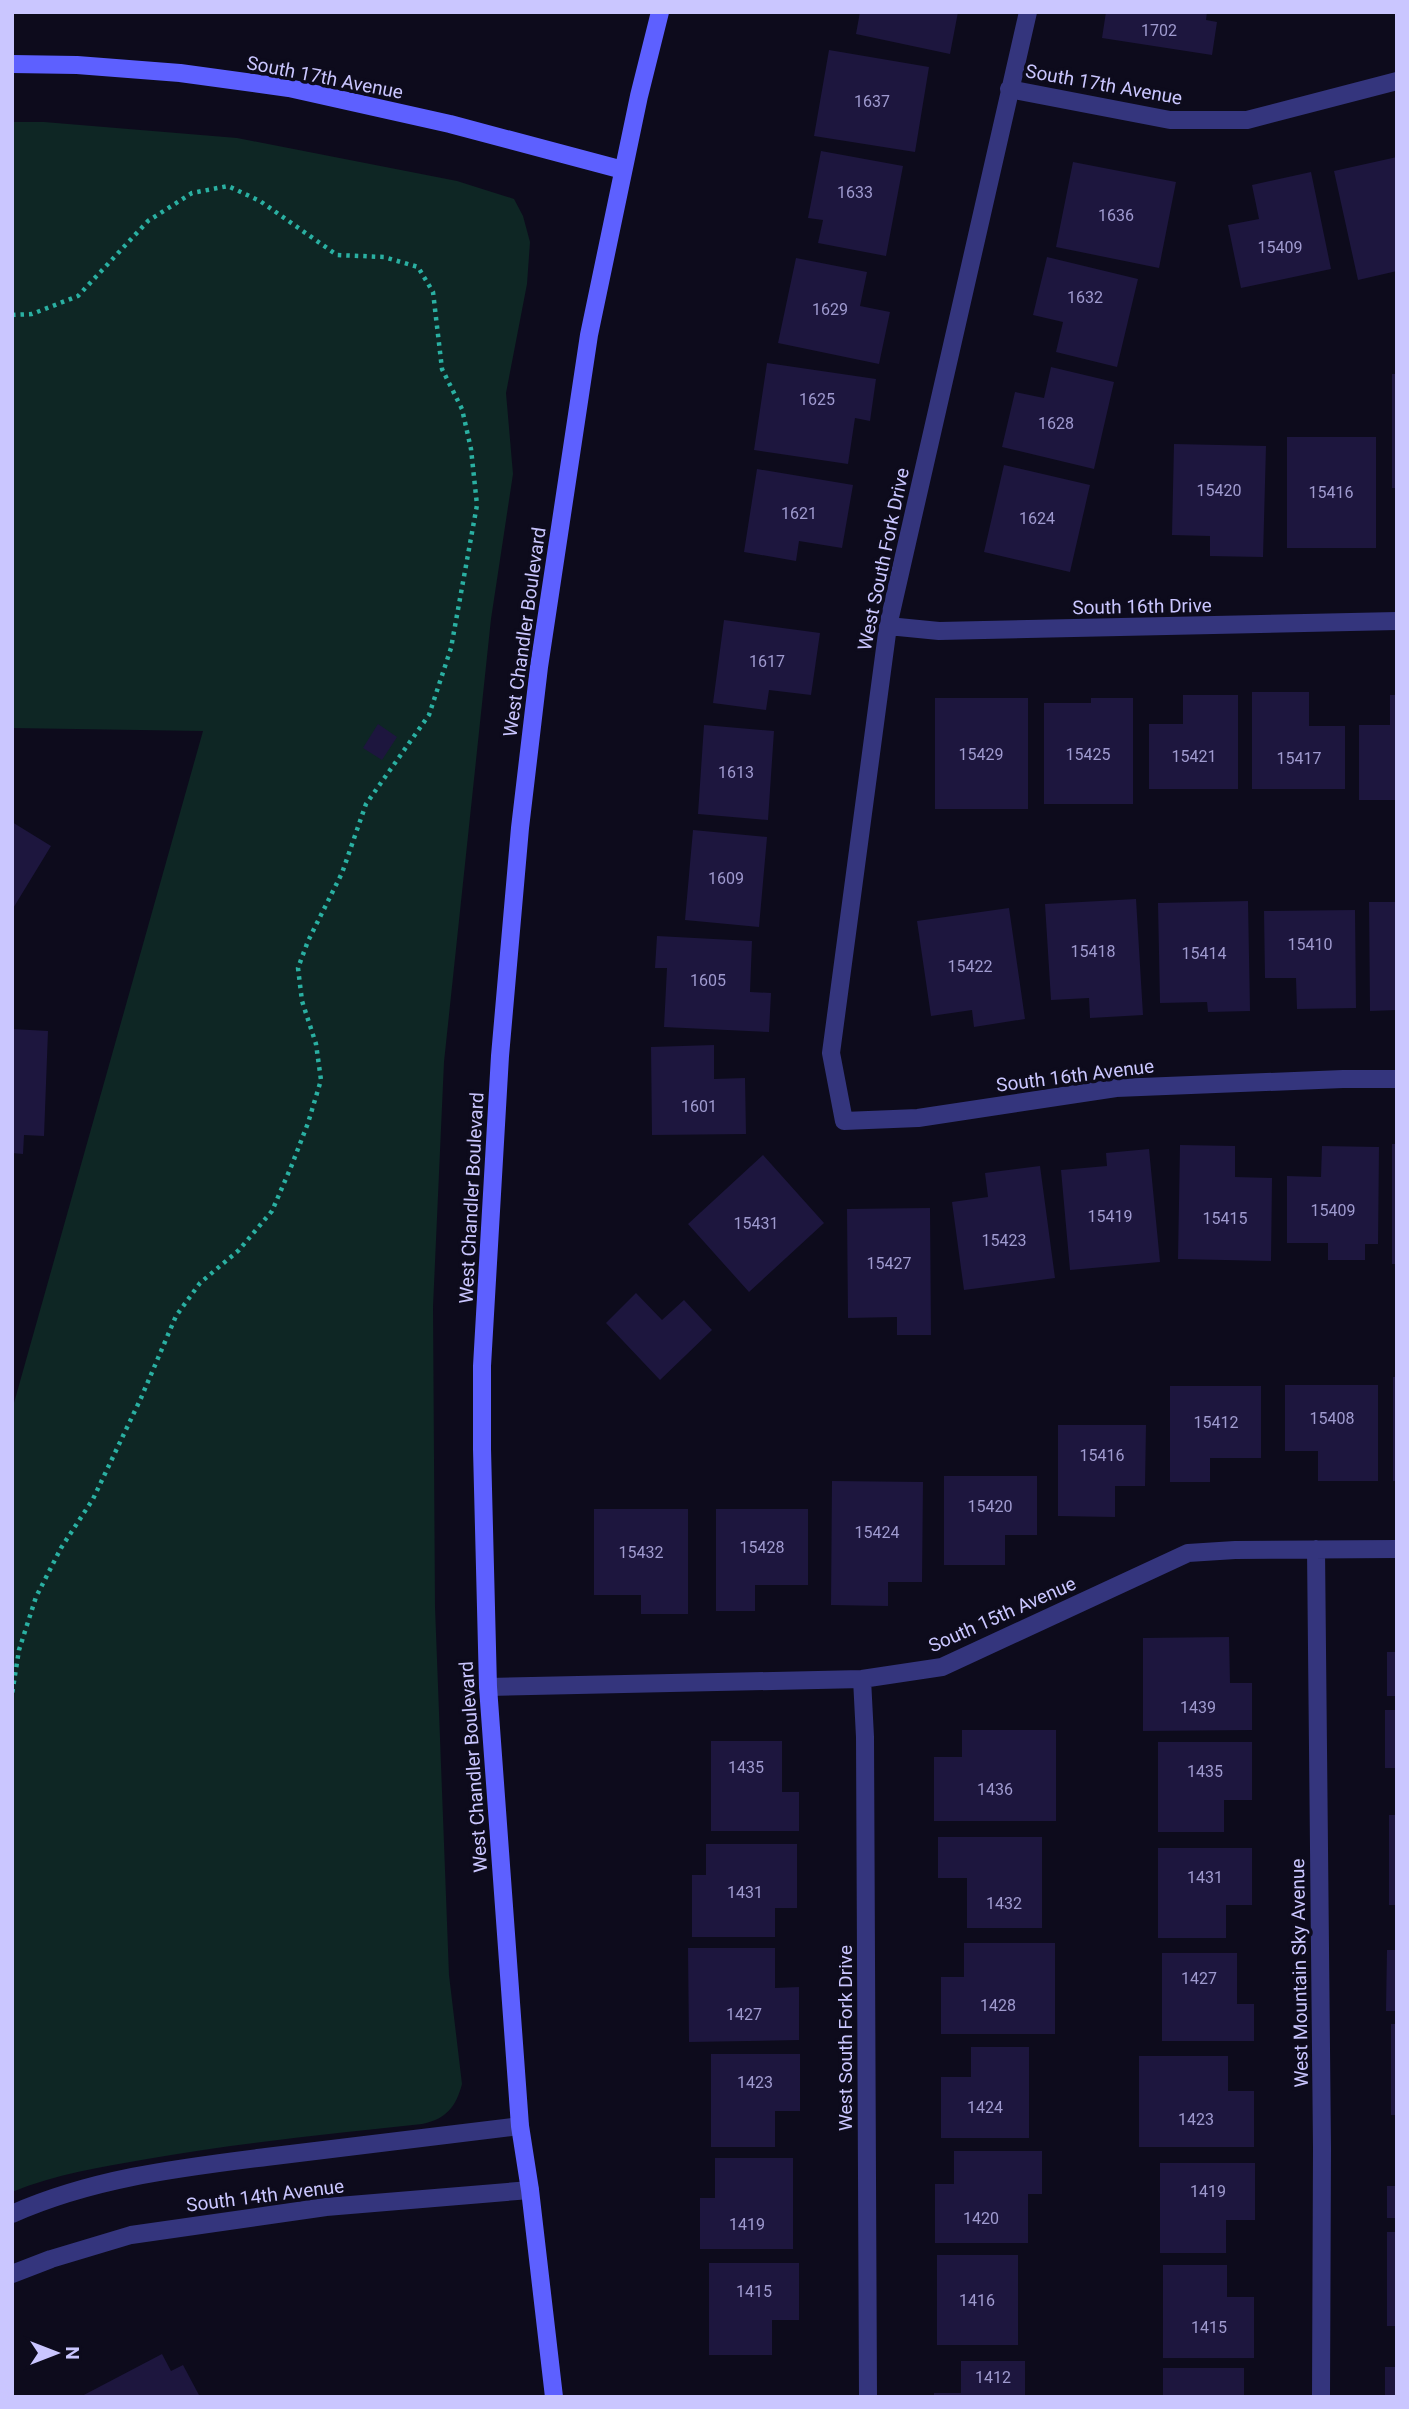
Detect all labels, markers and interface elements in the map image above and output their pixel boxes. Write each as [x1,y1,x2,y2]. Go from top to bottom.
house number: 1702 [1141,21,1177,40]
street label: South 17th Avenue [245,51,405,104]
street label: South 17th Avenue [1024,59,1184,110]
house number: 1637 [854,92,890,111]
house number: 1633 [837,183,873,202]
house number: 1636 [1098,206,1134,225]
house number: 15409 [1258,238,1302,257]
house number: 1632 [1067,288,1103,307]
house number: 1629 [812,300,848,319]
house number: 1625 [799,390,835,409]
house number: 1628 [1038,414,1074,433]
street label: West South Fork Drive [853,466,914,652]
house number: 15420 [1197,481,1241,500]
house number: 15416 [1309,483,1353,502]
house number: 1621 [781,504,817,523]
house number: 1624 [1019,509,1055,528]
street label: West Chandler Boulevard [498,526,551,738]
street label: South 16th Drive [1072,594,1212,619]
house number: 1617 [749,652,785,671]
house number: 15429 [959,745,1003,764]
house number: 15425 [1066,745,1110,764]
house number: 15421 [1172,747,1216,766]
house number: 15417 [1277,749,1321,768]
house number: 1613 [718,763,754,782]
house number: 1609 [708,869,744,888]
house number: 15410 [1288,935,1332,954]
house number: 15418 [1071,942,1115,961]
house number: 15414 [1182,944,1226,963]
house number: 15422 [948,957,992,976]
house number: 1605 [690,971,726,990]
street label: South 16th Avenue [995,1054,1155,1097]
street label: West Chandler Boulevard [454,1092,489,1304]
house number: 1601 [681,1097,717,1116]
house number: 15409 [1311,1201,1355,1220]
house number: 15419 [1088,1207,1132,1226]
house number: 15415 [1203,1209,1247,1228]
house number: 15431 [734,1214,778,1233]
house number: 15423 [982,1231,1026,1250]
house number: 15427 [867,1254,911,1273]
house number: 15408 [1310,1409,1354,1428]
house number: 15412 [1194,1413,1238,1432]
house number: 15416 [1080,1446,1124,1465]
house number: 15420 [968,1497,1012,1516]
house number: 15424 [855,1523,899,1542]
house number: 15428 [740,1538,784,1557]
house number: 15432 [619,1543,663,1562]
street label: South 15th Avenue [925,1572,1079,1657]
street label: West Chandler Boulevard [455,1661,492,1873]
house number: 1439 [1180,1698,1216,1717]
house number: 1435 [728,1758,764,1777]
house number: 1435 [1187,1762,1223,1781]
house number: 1436 [977,1780,1013,1799]
street label: West Mountain Sky Avenue [1286,1858,1313,2088]
house number: 1431 [1187,1868,1223,1887]
house number: 1431 [727,1883,763,1902]
house number: 1432 [986,1894,1022,1913]
street label: West South Fork Drive [834,1945,857,2131]
house number: 1427 [1181,1969,1217,1988]
house number: 1428 [980,1996,1016,2015]
house number: 1427 [726,2005,762,2024]
house number: 1423 [737,2073,773,2092]
house number: 1424 [967,2098,1003,2117]
house number: 1423 [1178,2110,1214,2129]
street label: South 14th Avenue [185,2174,345,2217]
house number: 1419 [1190,2182,1226,2201]
house number: 1420 [963,2209,999,2228]
house number: 1419 [729,2215,765,2234]
house number: 1415 [736,2282,772,2301]
house number: 1416 [959,2291,995,2310]
north arrow [21,2318,91,2388]
house number: 1415 [1191,2318,1227,2337]
text: N [61,2346,84,2360]
house number: 1412 [975,2368,1011,2387]

